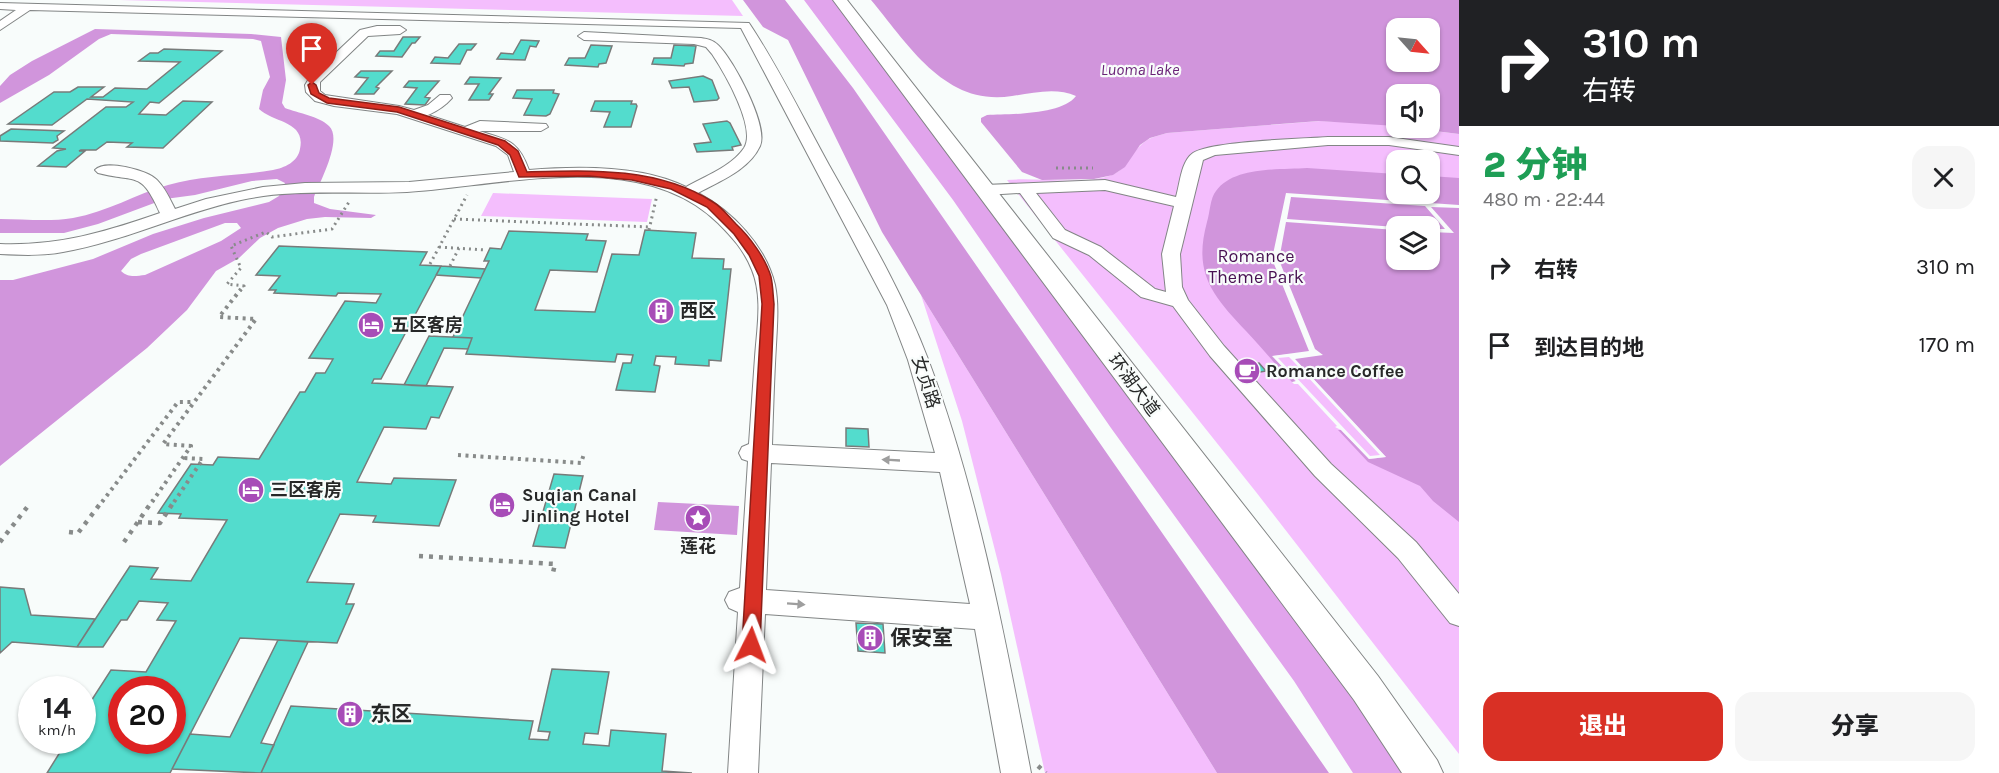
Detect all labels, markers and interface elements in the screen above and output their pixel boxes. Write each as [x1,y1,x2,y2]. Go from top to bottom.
north arrow [1386,18,1440,72]
map controls [1386,18,1440,270]
text: 310 m [1582,18,1700,68]
pin [286,23,337,85]
icon: right [1483,24,1561,102]
icon: arrive [295,32,328,65]
water label: Luoma Lake [1101,60,1180,79]
text: 右转 [1582,75,1636,107]
button: sound [1386,84,1440,138]
text: 2 分钟 [1483,144,1587,186]
button: close [1912,146,1975,209]
button: search [1386,150,1440,204]
text: 480 m · 22:44 [1483,188,1605,211]
button: layers [1386,216,1440,270]
park label: Romance Theme Park [1208,245,1304,288]
icon: right [1483,251,1516,284]
text: 310 m [1916,254,1975,280]
text: 右转 [1534,257,1578,283]
building icon: 西区 [646,296,676,326]
place label: 西区 [680,300,716,322]
hotel icon: 五区客房 [356,310,386,340]
place label: 五区客房 [391,314,463,336]
icon: arrive [1483,329,1516,362]
text: 170 m [1919,332,1975,358]
text: 到达目的地 [1534,335,1644,361]
street label: 环湖大道 [1104,350,1164,420]
street label: 女贞路 [907,353,945,411]
cafe icon: Romance Coffee [1232,356,1262,386]
place label: Romance Coffee [1266,360,1404,382]
one-way arrow [882,456,901,465]
hotel icon: 三区客房 [236,475,266,505]
place label: 三区客房 [270,479,342,501]
place label: Suqian Canal Jinling Hotel [522,484,637,527]
hotel icon: Suqian Canal Jinling Hotel [487,490,517,520]
place icon: 莲花 [683,503,713,533]
place label: 莲花 [680,535,716,557]
one-way arrow [787,599,806,609]
position arrow [719,613,783,677]
building icon: 保安室 [855,623,885,653]
place label: 保安室 [890,626,953,650]
speed limit sign: 20 [108,676,186,754]
text: 14 [43,690,71,726]
button: 退出 [1483,692,1723,761]
button: 分享 [1735,692,1975,761]
building icon: 东区 [335,699,365,729]
place label: 东区 [370,702,412,726]
text: km/h [38,721,76,739]

